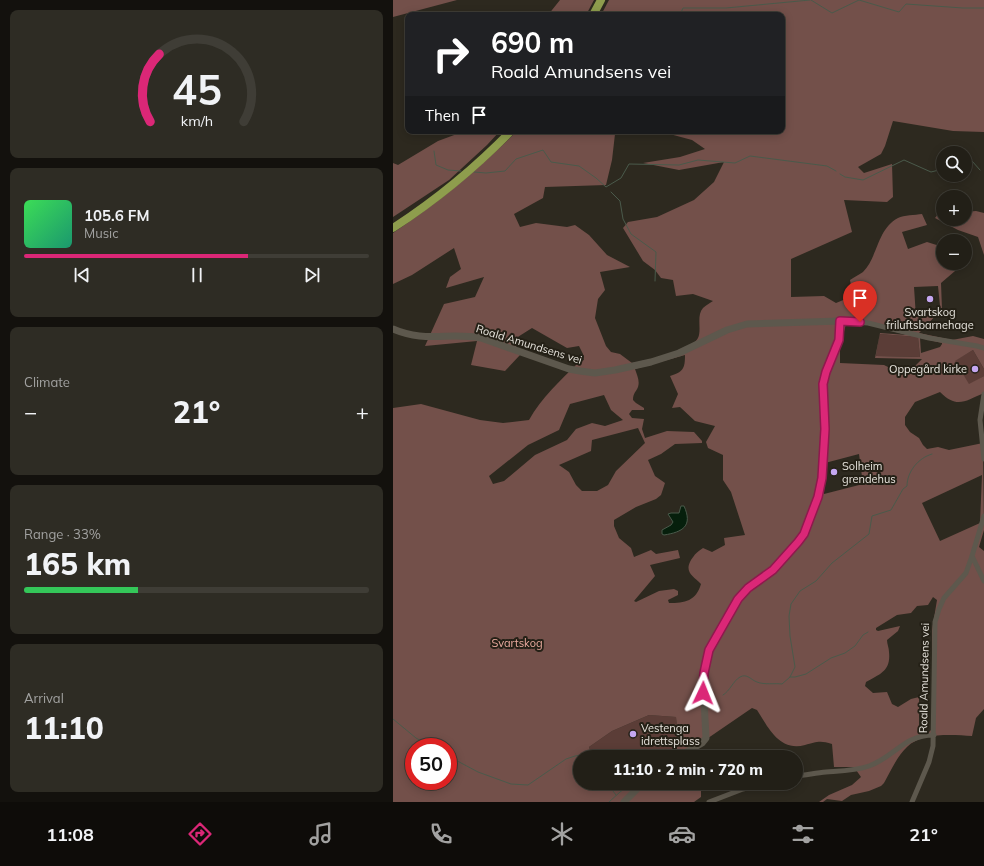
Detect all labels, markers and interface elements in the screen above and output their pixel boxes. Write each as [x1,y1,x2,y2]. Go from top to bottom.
text: 690 m [491,25,574,60]
icon: right [425,28,477,80]
text: Roald Amundsens vei [491,60,671,83]
text: 45 [172,63,221,115]
icon: arrive [468,104,490,126]
text: Then [425,106,460,125]
text: km/h [180,112,213,130]
map controls [936,146,972,270]
button: search [936,146,972,182]
button: + [936,190,972,226]
text: 105.6 FM [84,206,149,225]
text: Music [84,225,119,241]
button: − [936,234,972,270]
icon: previous [71,264,93,286]
icon: pause [186,264,208,286]
icon: next [301,264,323,286]
pin [843,281,877,322]
icon: arrive [849,287,871,309]
marker: Svartskog friluftsbarnehage [925,294,935,304]
place label: Svartskog friluftsbarnehage [886,305,974,332]
street label: Roald Amundsens vei [474,321,584,367]
place label: Oppegård kirke [889,362,967,376]
marker: Oppegård kirke [970,364,980,374]
text: Climate [24,374,70,390]
text: 21° [173,393,220,431]
text: − [24,398,37,426]
text: + [356,398,369,426]
place label: Solheim grendehus [842,459,896,486]
marker: Solheim grendehus [829,467,839,477]
text: Range · 33% [24,526,101,542]
text: 165 km [24,545,131,583]
street label: Roald Amundsens vei [916,623,932,733]
park label: Svartskog [491,636,543,650]
position arrow [682,672,724,714]
text: Arrival [24,690,64,706]
text: 11:10 [24,709,104,747]
place label: Vestenga idrettsplass [641,721,700,748]
marker: Vestenga idrettsplass [628,729,638,739]
speed limit sign: 50 [405,738,457,790]
text: 11:10 · 2 min · 720 m [613,760,763,779]
icon: directions [186,820,214,848]
icon: music [307,820,335,848]
icon: phone [427,820,455,848]
icon: climate [548,820,576,848]
icon: car [668,820,696,848]
icon: filters [789,820,817,848]
text: 11:08 [46,823,94,846]
text: 21° [909,823,938,846]

